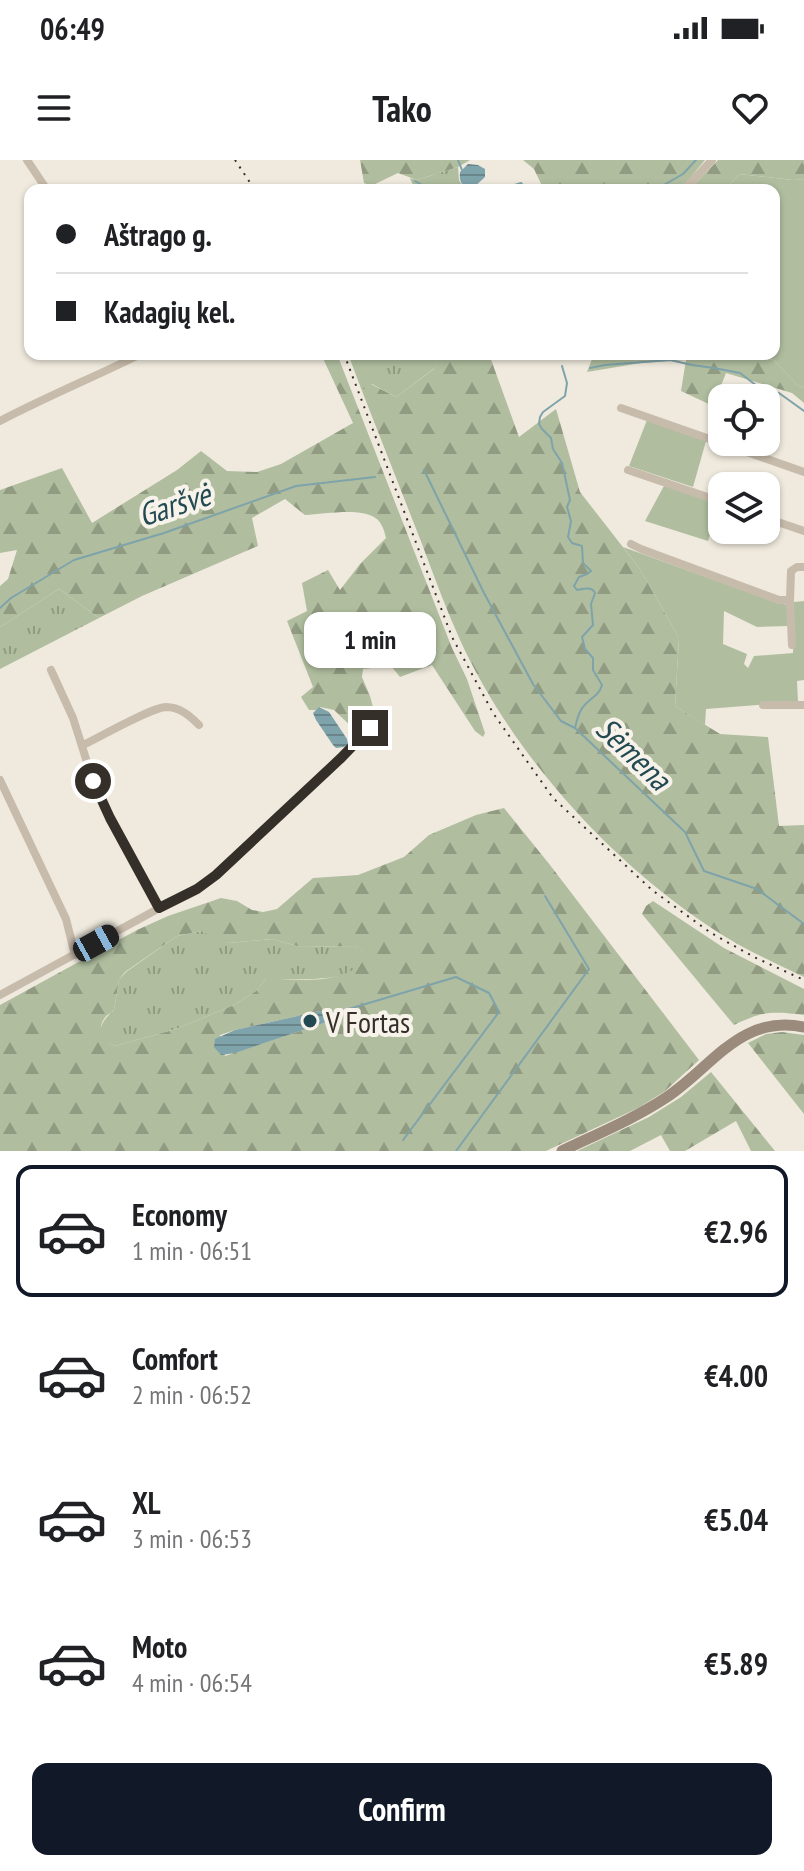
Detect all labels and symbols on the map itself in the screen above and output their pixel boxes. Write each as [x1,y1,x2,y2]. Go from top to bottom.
water label: Garšvė [132,472,217,535]
callout: 1 min [304,612,436,668]
water label: Sėmena [588,707,682,800]
route end [352,710,388,746]
route start [75,763,111,799]
car [69,921,123,965]
place label: V Fortas [325,1002,410,1041]
marker: V Fortas [301,1012,319,1030]

